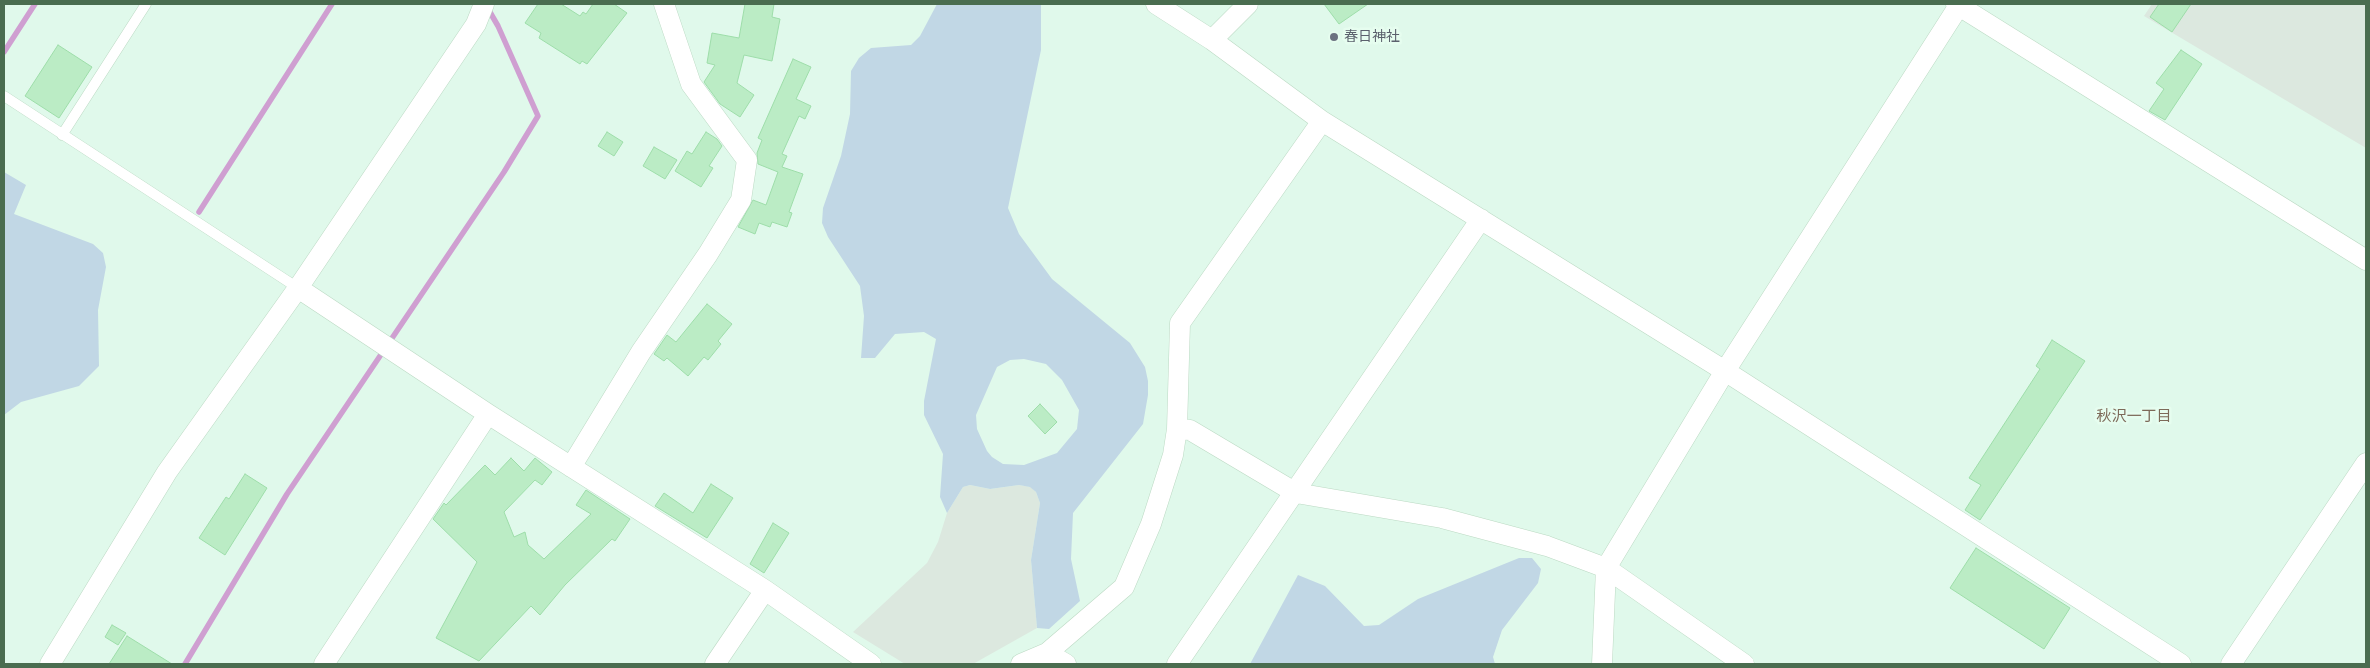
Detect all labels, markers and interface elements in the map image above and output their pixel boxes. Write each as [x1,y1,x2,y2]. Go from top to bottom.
place label: 春日神社 [1344,29,1400,45]
marker: 春日神社 [1328,31,1340,43]
district label: 秋沢一丁目 [2097,408,2171,426]

